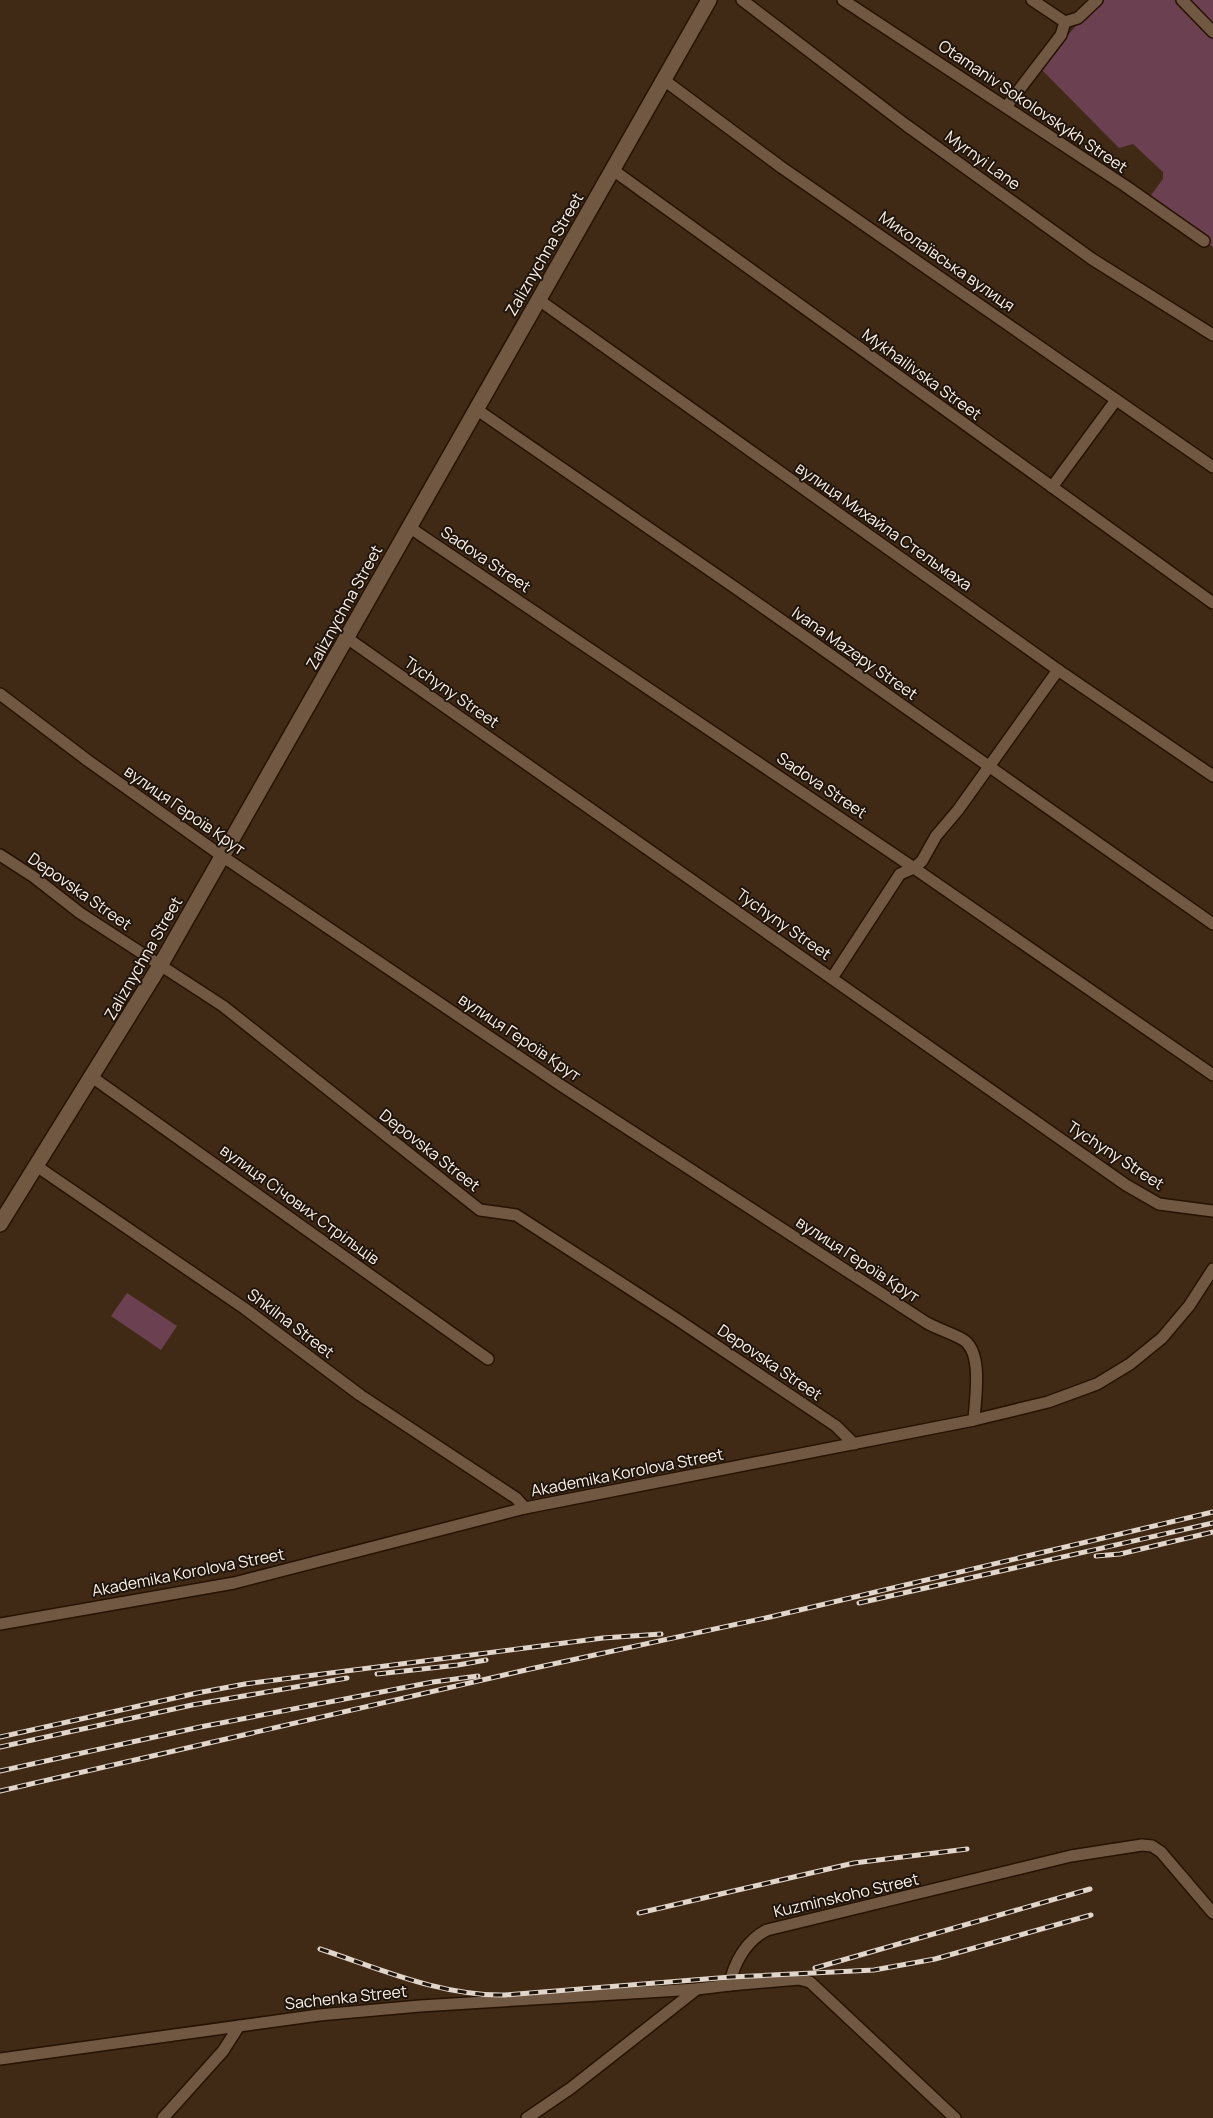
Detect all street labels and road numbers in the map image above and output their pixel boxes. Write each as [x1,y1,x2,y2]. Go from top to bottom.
street label: Otamaniv Sokolovskykh Street [934,34,1132,178]
street label: Myrnyi Lane [941,125,1025,195]
street label: Zaliznychna Street [500,188,588,320]
street label: Миколаївська вулиця [875,206,1019,316]
street label: Mykhailivska Street [858,323,986,425]
street label: вулиця Михайла Стельмаха [791,457,977,595]
street label: Sadova Street [437,521,535,597]
street label: Zaliznychna Street [301,541,387,673]
street label: Ivana Mazepy Street [788,601,922,705]
street label: Tychyny Street [400,651,504,733]
street label: Sadova Street [773,747,871,823]
street label: вулиця Героїв Крут [120,760,250,860]
street label: Depovska Street [24,847,136,935]
street label: Tychyny Street [732,883,836,965]
street label: Zaliznychna Street [99,892,187,1024]
street label: вулиця Героїв Крут [454,988,586,1086]
street label: Depovska Street [375,1104,485,1196]
street label: Tychyny Street [1063,1116,1169,1194]
street label: вулиця Січових Стрільців [216,1139,384,1270]
street label: вулиця Героїв Крут [792,1211,924,1307]
street label: Shkilna Street [243,1283,339,1363]
street label: Depovska Street [713,1319,827,1405]
street label: Akademika Korolova Street [529,1443,725,1501]
street label: Akademika Korolova Street [90,1543,286,1601]
street label: Kuzminskoho Street [771,1868,921,1922]
street label: Sachenka Street [284,1980,408,2014]

